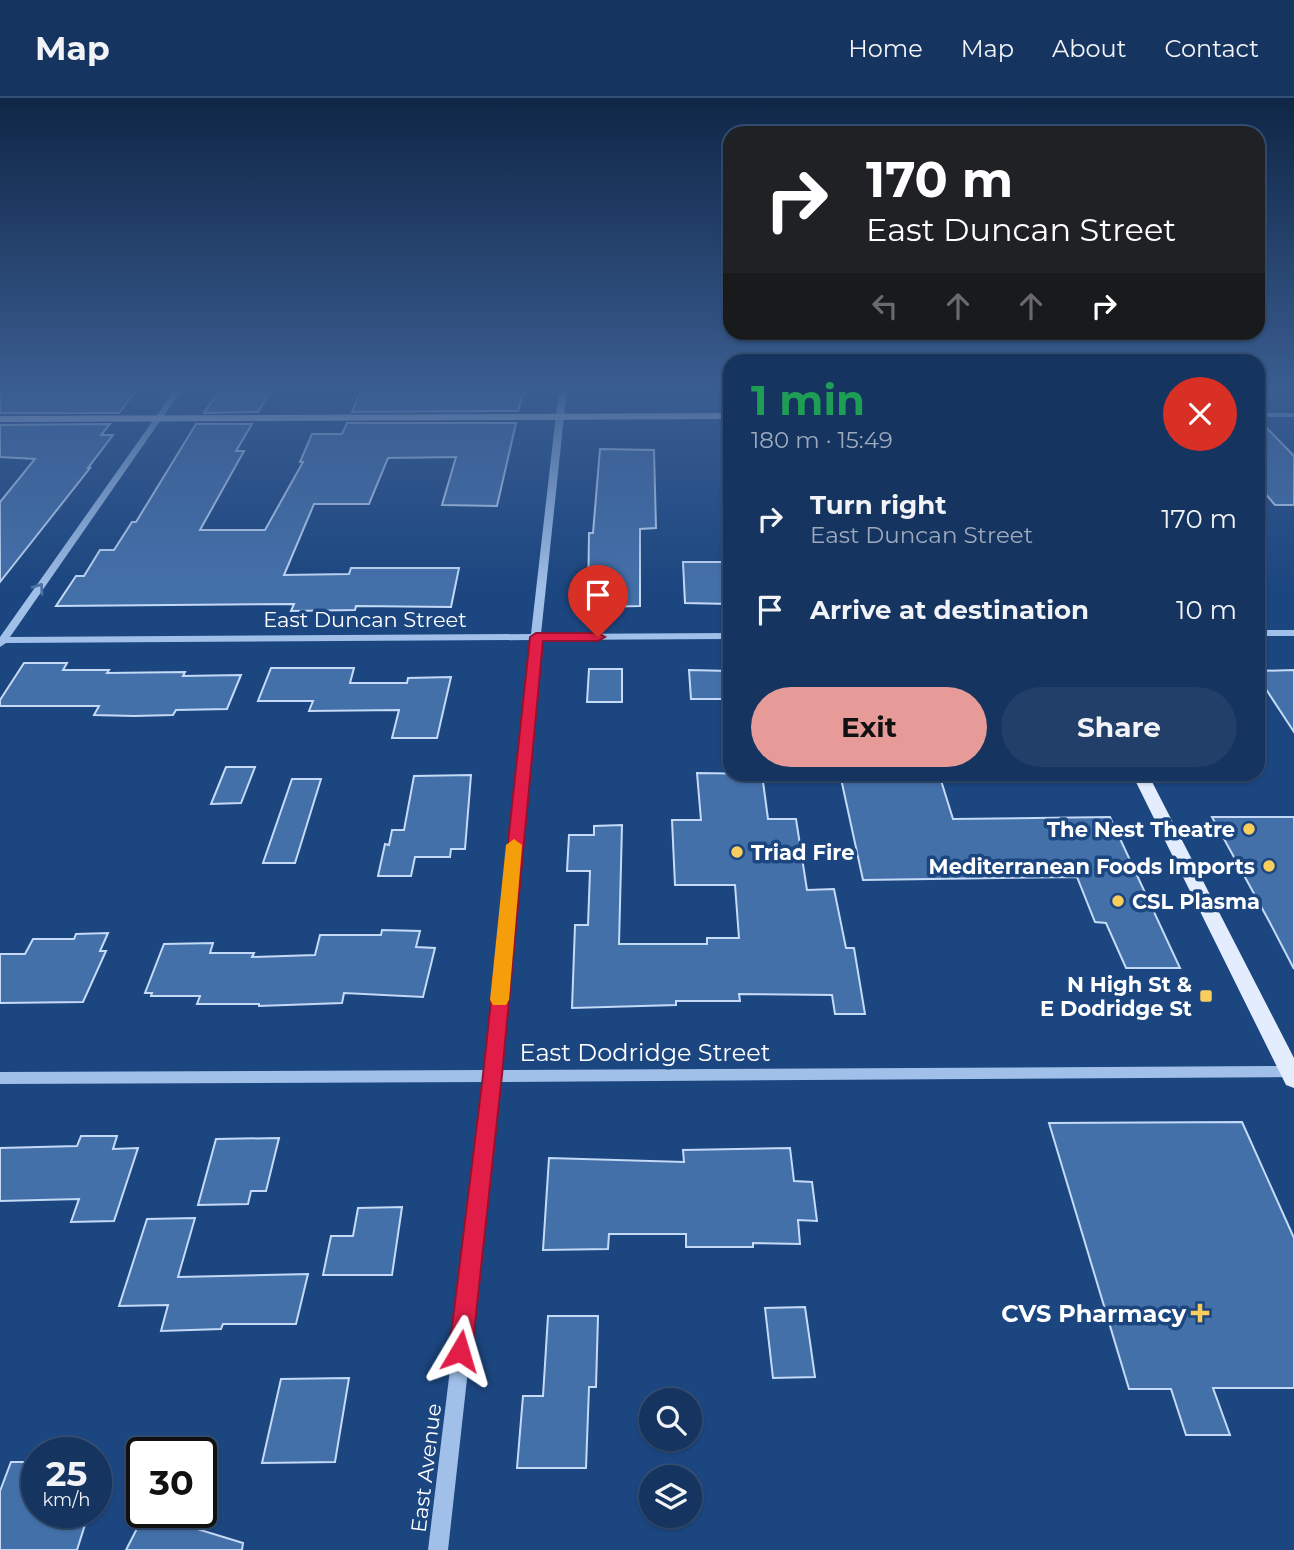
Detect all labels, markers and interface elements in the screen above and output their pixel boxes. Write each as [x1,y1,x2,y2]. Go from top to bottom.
text: Map [35,28,110,68]
text: Home [848,34,923,63]
text: Map [961,34,1014,63]
text: About [1052,34,1126,63]
text: Contact [1164,34,1259,63]
text: 170 m [866,150,1013,209]
icon: right [751,154,842,245]
text: East Duncan Street [866,210,1176,249]
icon: left [866,287,904,325]
icon: ahead [939,287,977,325]
icon: ahead [1012,287,1050,325]
icon: right [1085,287,1123,325]
text: 1 min [751,374,865,426]
button: close [1163,377,1237,451]
text: 180 m · 15:49 [751,426,893,454]
text: Turn right [810,489,946,521]
icon: right [751,500,789,538]
text: 170 m [1161,503,1237,535]
text: East Duncan Street [810,521,1033,549]
pin [568,565,628,637]
icon: arrive [579,576,617,614]
one-way arrow [31,583,43,596]
icon: arrive [751,591,789,629]
text: Arrive at destination [810,594,1089,626]
text: 10 m [1176,594,1237,626]
street label: East Duncan Street [263,607,467,632]
button: Exit [751,687,987,767]
button: Share [1001,687,1237,767]
place label: The Nest Theatre [1047,817,1235,842]
marker: The Nest Theatre [1241,821,1257,837]
place label: Triad Fire [751,840,854,865]
marker: Triad Fire [729,844,745,860]
place label: Mediterranean Foods Imports [929,854,1255,879]
marker: Mediterranean Foods Imports [1261,858,1277,874]
place label: CSL Plasma [1132,889,1260,914]
marker: CSL Plasma [1110,893,1126,909]
place label: N High St & E Dodridge St [1040,972,1192,1021]
marker: N High St & E Dodridge St [1198,988,1214,1004]
street label: East Dodridge Street [520,1038,771,1067]
place label: CVS Pharmacy [1001,1299,1187,1328]
marker: CVS Pharmacy [1192,1305,1208,1321]
position arrow [423,1314,497,1388]
map controls [639,1388,702,1528]
button: search [639,1388,702,1451]
street label: East Avenue [406,1402,446,1534]
speed limit sign: 30 [126,1437,217,1528]
text: 25 [46,1452,87,1495]
button: layers [639,1465,702,1528]
text: km/h [42,1489,91,1511]

